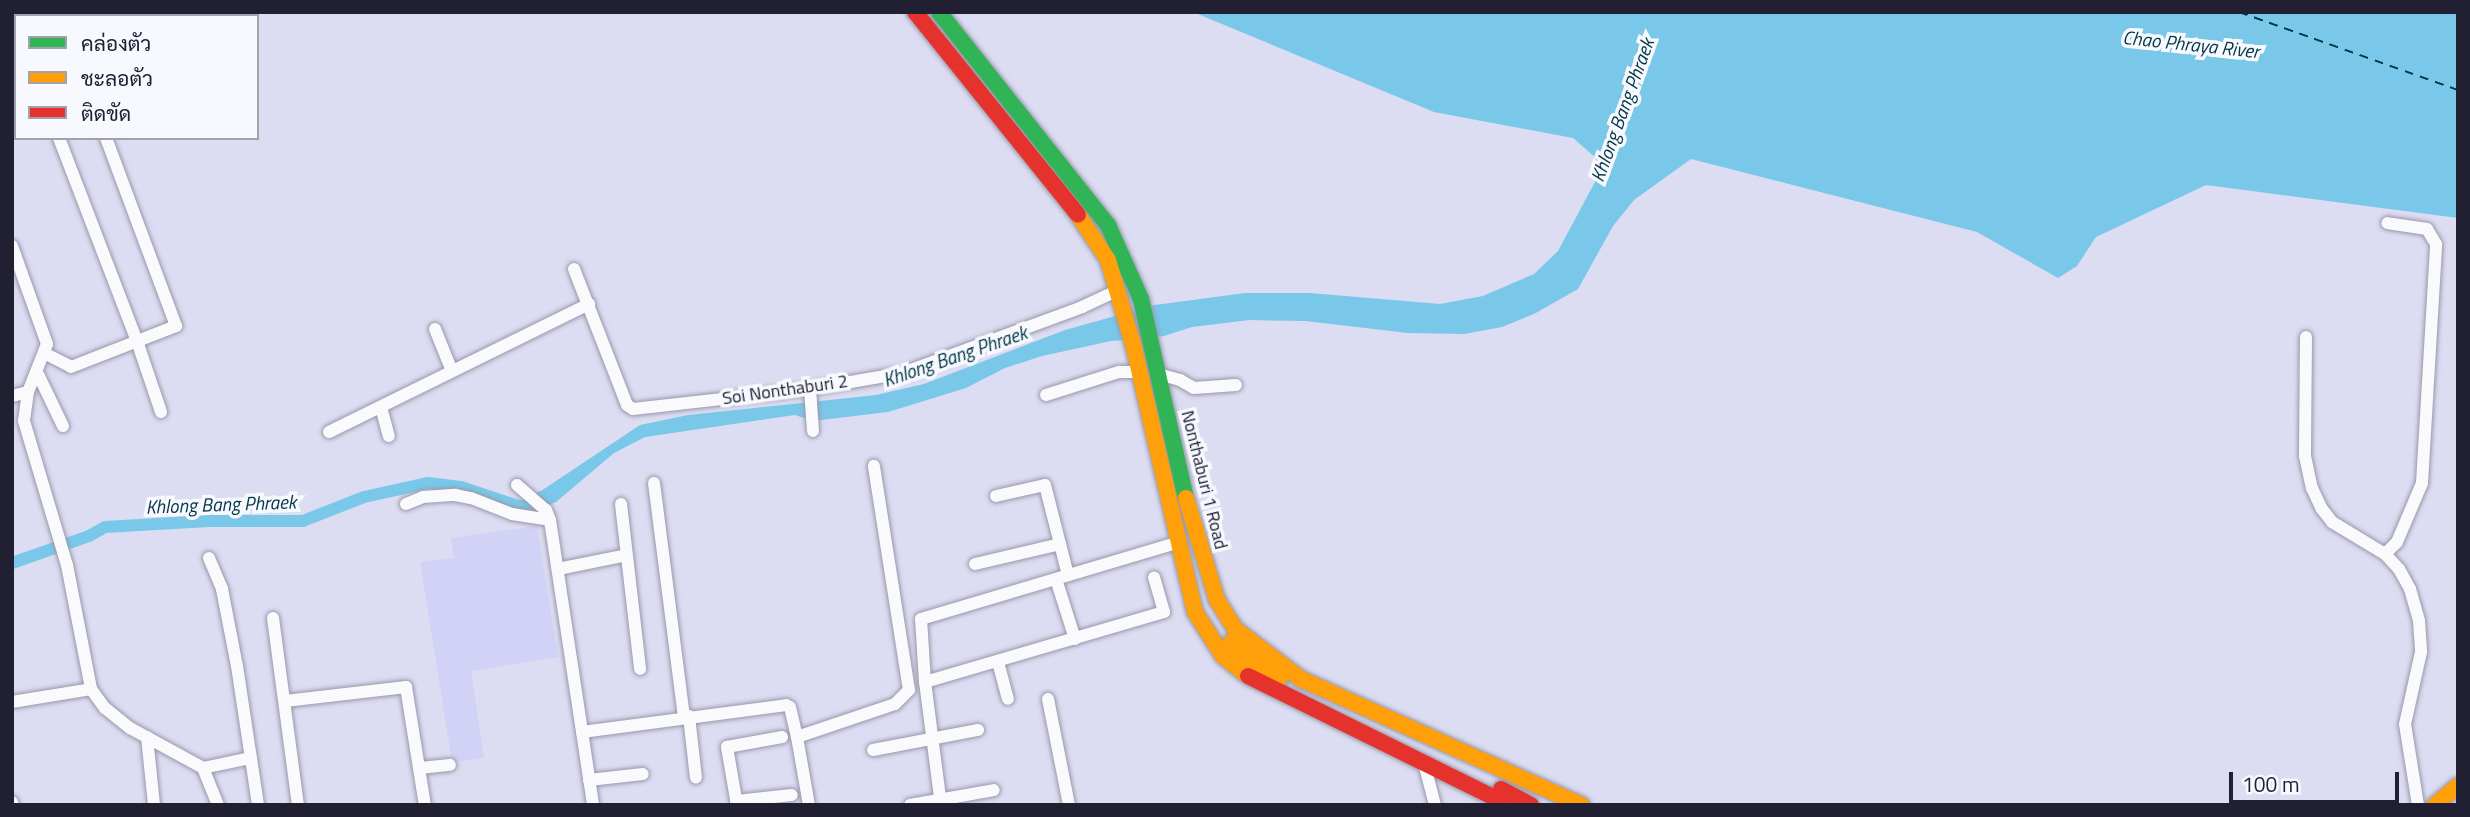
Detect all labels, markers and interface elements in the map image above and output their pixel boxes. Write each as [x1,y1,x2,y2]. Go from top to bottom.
legend [14,14,259,140]
water label: Chao Phraya River [2122,25,2260,63]
text: คล่องตัว [81,27,151,59]
water label: Khlong Bang Phraek [1586,35,1658,185]
text: ชะลอตัว [81,62,153,94]
text: ติดขัด [81,97,131,129]
water label: Khlong Bang Phraek [880,321,1030,391]
street label: Soi Nonthaburi 2 [721,370,849,410]
street label: Nonthaburi 1 Road [1176,408,1232,552]
water label: Khlong Bang Phraek [145,490,297,518]
scale bar [2232,758,2402,802]
text: 100 m [2242,768,2299,800]

